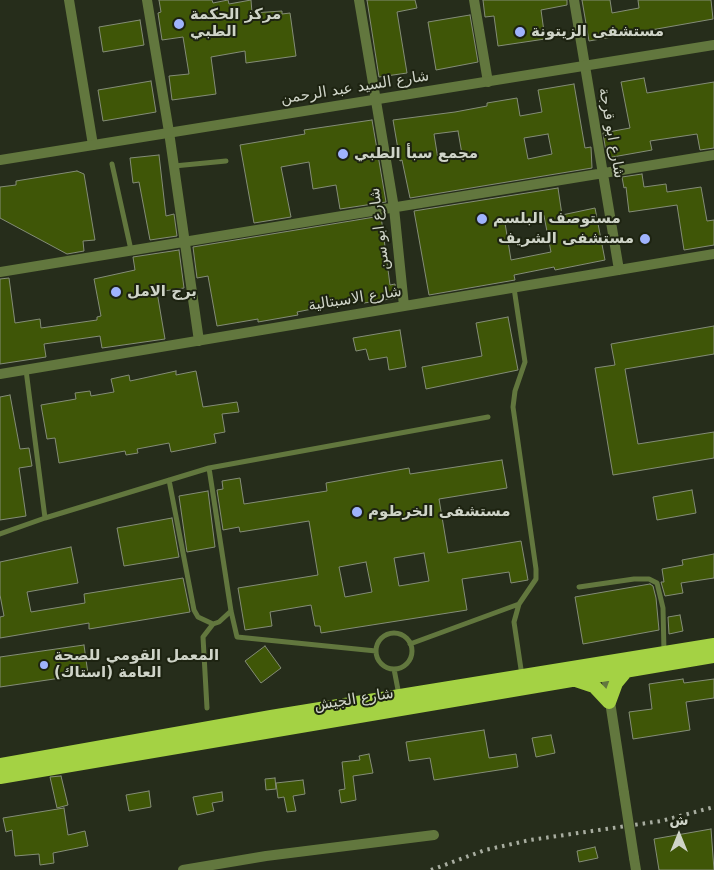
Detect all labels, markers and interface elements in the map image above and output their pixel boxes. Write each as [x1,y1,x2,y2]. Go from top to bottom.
place label: مركز الحكمة الطبي [190,6,281,41]
marker: مركز الحكمة الطبي [172,17,186,31]
place label: مستشفى الزيتونة [531,23,664,41]
marker: مستشفى الزيتونة [513,25,527,39]
street label: شارع السيد عبد الرحمن [280,67,430,109]
street label: شارع ابو قرجة [594,86,628,180]
place label: مجمع سبأ الطبي [354,145,478,163]
marker: مجمع سبأ الطبي [336,147,350,161]
street label: شارع ابو سن [366,187,394,271]
place label: مستوصف البلسم [493,210,621,228]
marker: مستوصف البلسم [475,212,489,226]
place label: مستشفى الشريف [498,230,634,248]
marker: مستشفى الشريف [638,232,652,246]
place label: برج الامل [127,283,197,301]
street label: شارع الاسبتالية [307,283,403,315]
marker: برج الامل [109,285,123,299]
place label: مستشفى الخرطوم [368,503,511,521]
marker: مستشفى الخرطوم [350,505,364,519]
place label: المعمل القومي للصحة العامة (استاك) [54,647,219,682]
marker: المعمل القومي للصحة العامة (استاك) [38,659,50,671]
street label: شارع الجيش [313,685,395,715]
north arrow [654,810,704,860]
text: ش [669,812,689,828]

